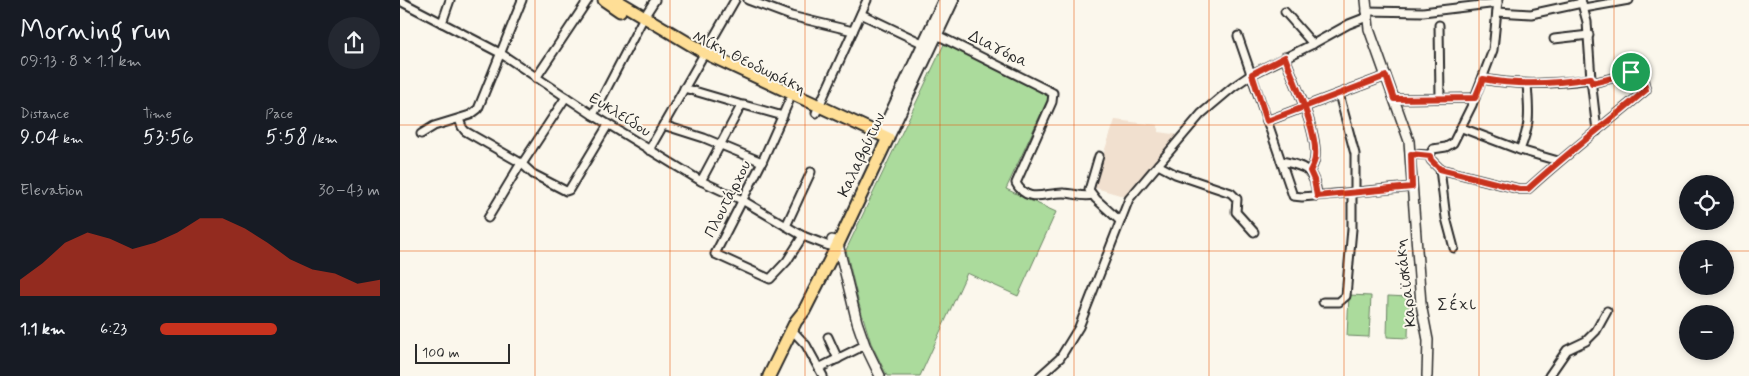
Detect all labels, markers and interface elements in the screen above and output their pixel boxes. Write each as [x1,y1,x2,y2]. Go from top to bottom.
text: Morning run [20,13,171,50]
button: share [328,17,380,69]
street label: Μίκη Θεοδωράκη [689,26,809,100]
street label: Διαγόρα [965,26,1031,72]
text: 09:13 · 8 × 1.1 km [20,51,142,72]
pin [1610,51,1652,93]
icon: arrive [1617,58,1645,86]
street label: Ευκλείδου [585,88,655,142]
text: Distance [20,105,69,123]
text: Time [143,105,172,123]
text: Pace [265,105,293,123]
street label: Καλαβρύτων [833,109,891,201]
text: 9.04 [20,123,59,151]
text: 53:56 [143,123,194,151]
text: 5:58 [265,123,308,151]
text: km [59,130,83,148]
text: /km [308,130,338,148]
street label: Πλουτάρχου [700,157,756,241]
map controls [1679,175,1734,360]
button: locate [1679,175,1734,230]
text: Elevation [20,180,83,201]
text: 30–43 m [318,180,380,201]
street label: Καραϊσκάκη [1390,238,1422,328]
button: + [1679,240,1734,295]
district label: Σέχι [1437,292,1477,317]
button: − [1679,305,1734,360]
text: 1.1 km [20,319,65,340]
text: 6:23 [100,319,127,340]
scale bar [415,341,510,364]
text: 100 m [422,344,460,362]

